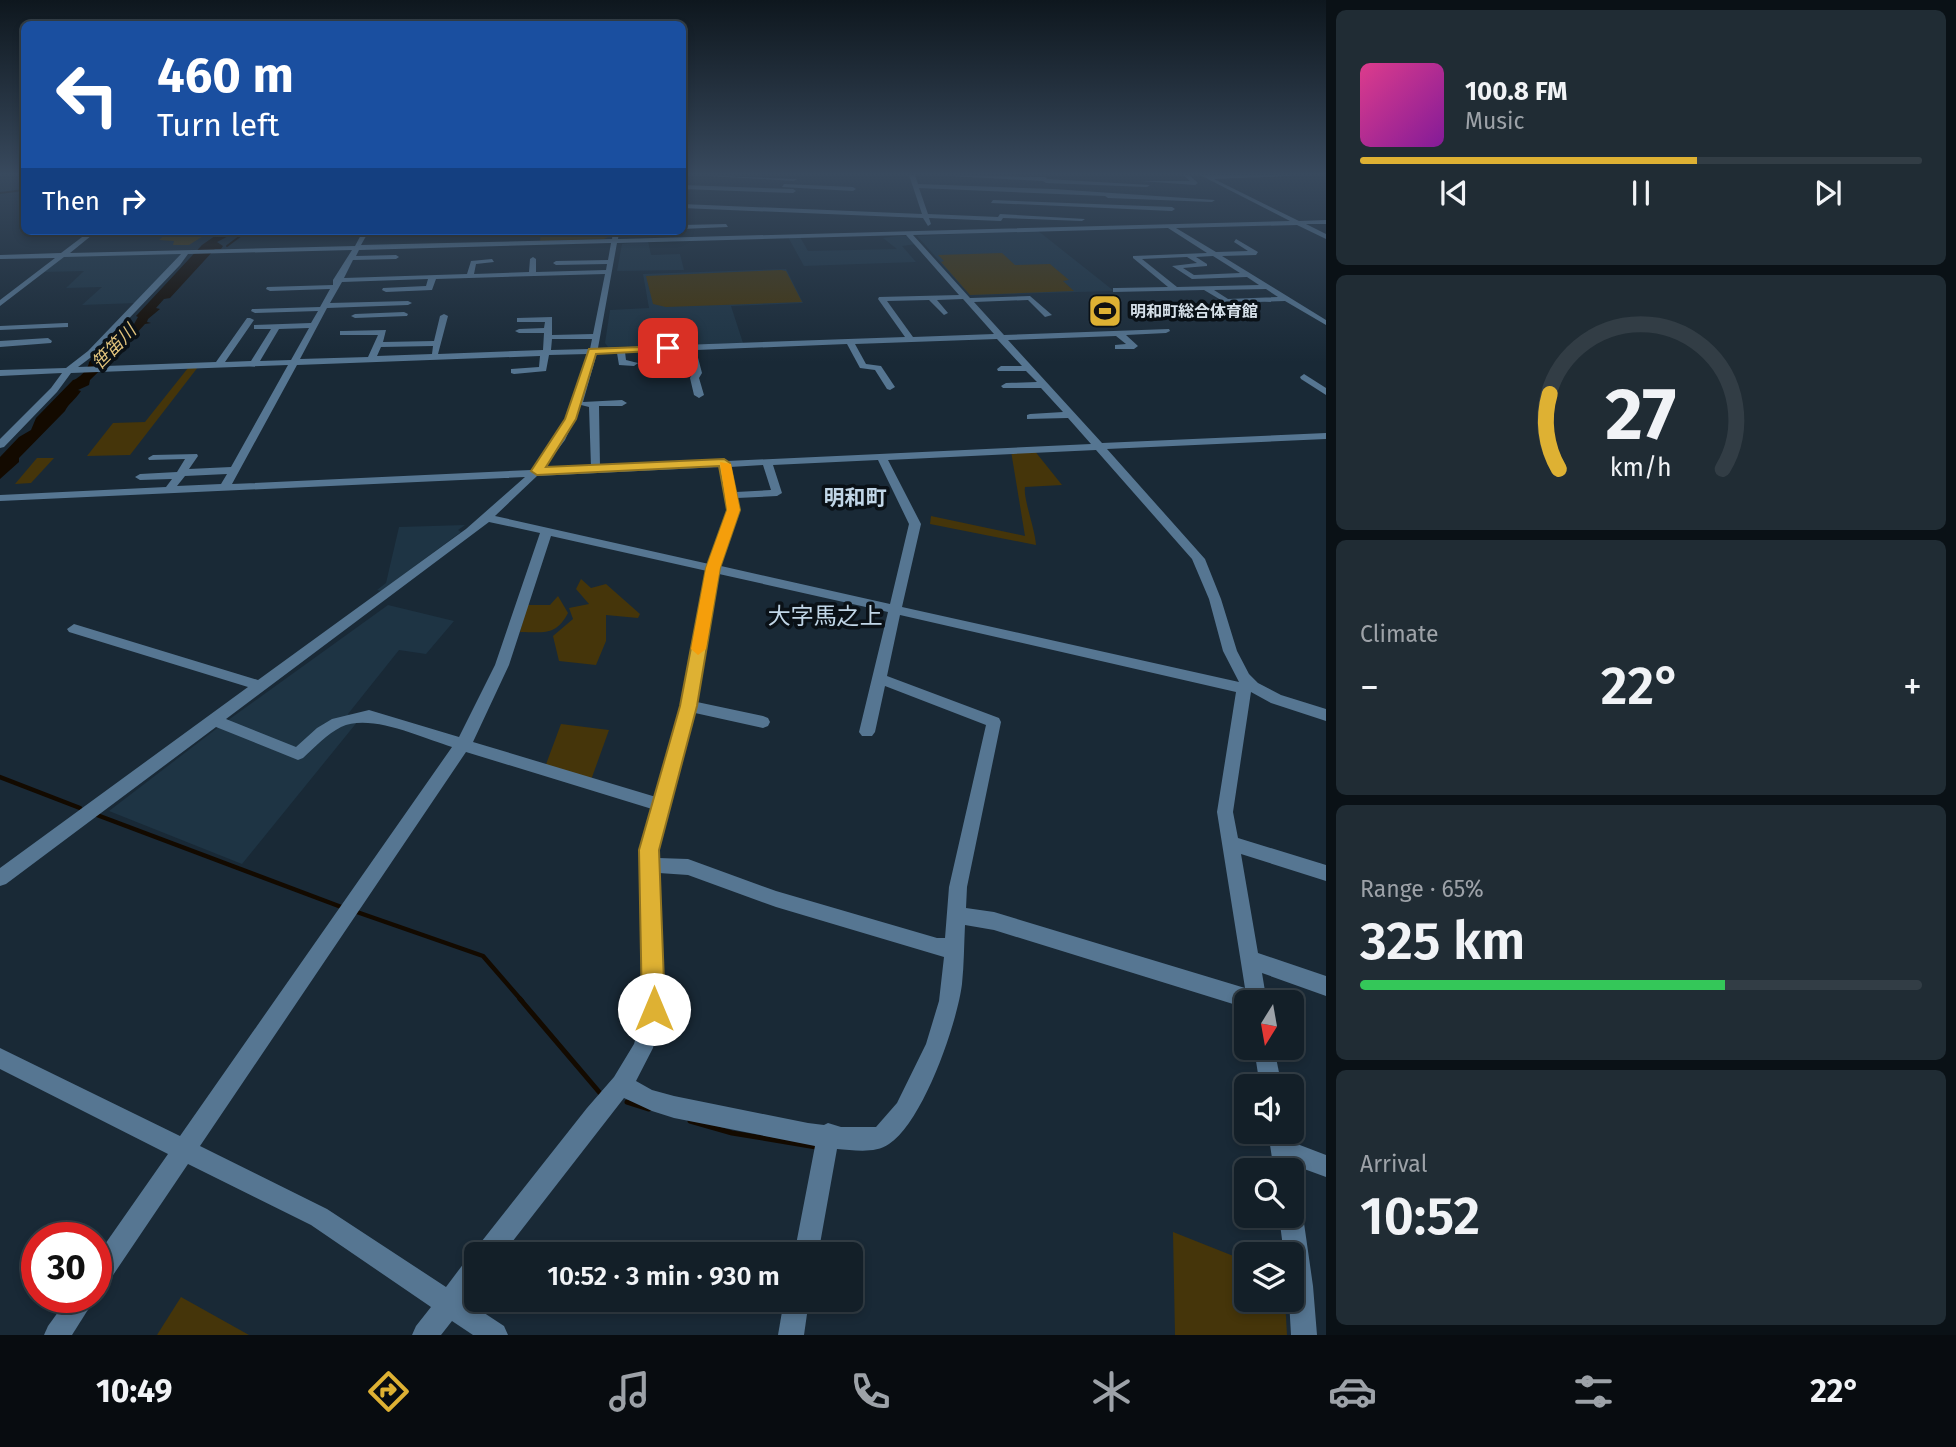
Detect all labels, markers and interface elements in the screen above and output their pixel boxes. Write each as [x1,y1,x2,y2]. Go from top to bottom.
text: 460 m [157,46,294,105]
icon: left [42,49,133,140]
text: 100.8 FM [1465,76,1567,107]
text: Turn left [157,106,279,144]
text: Music [1465,107,1525,135]
icon: previous [1435,174,1473,212]
icon: pause [1622,174,1660,212]
icon: next [1809,174,1847,212]
icon: right [114,182,152,220]
text: Then [42,186,100,217]
sports icon: 明和町総合体育館 [1086,292,1124,330]
place label: 明和町総合体育館 [1130,302,1258,321]
water label: 笹笛川 [87,318,142,374]
pin [638,318,698,378]
icon: arrive [649,329,687,367]
text: 27 [1606,371,1676,458]
text: km/h [1610,452,1672,482]
district label: 明和町 [824,485,887,511]
district label: 大字馬之上 [768,602,883,630]
text: Climate [1360,620,1439,648]
text: 22° [1601,655,1681,718]
text: − [1360,664,1379,710]
text: + [1903,664,1922,710]
text: Range · 65% [1360,875,1484,903]
text: 325 km [1360,910,1525,973]
position arrow [617,972,691,1046]
north arrow [1234,990,1304,1060]
map controls [1234,990,1304,1312]
button: sound [1234,1074,1304,1144]
text: Arrival [1360,1150,1427,1178]
button: search [1234,1158,1304,1228]
text: 10:52 [1360,1185,1480,1248]
speed limit sign: 30 [21,1222,112,1313]
button: layers [1234,1242,1304,1312]
text: 10:52 · 3 min · 930 m [547,1261,780,1292]
icon: directions [364,1367,413,1416]
icon: music [605,1367,654,1416]
icon: phone [846,1367,895,1416]
icon: climate [1087,1367,1136,1416]
icon: car [1328,1367,1377,1416]
icon: filters [1569,1367,1618,1416]
text: 10:49 [96,1372,172,1410]
text: 22° [1810,1372,1860,1410]

